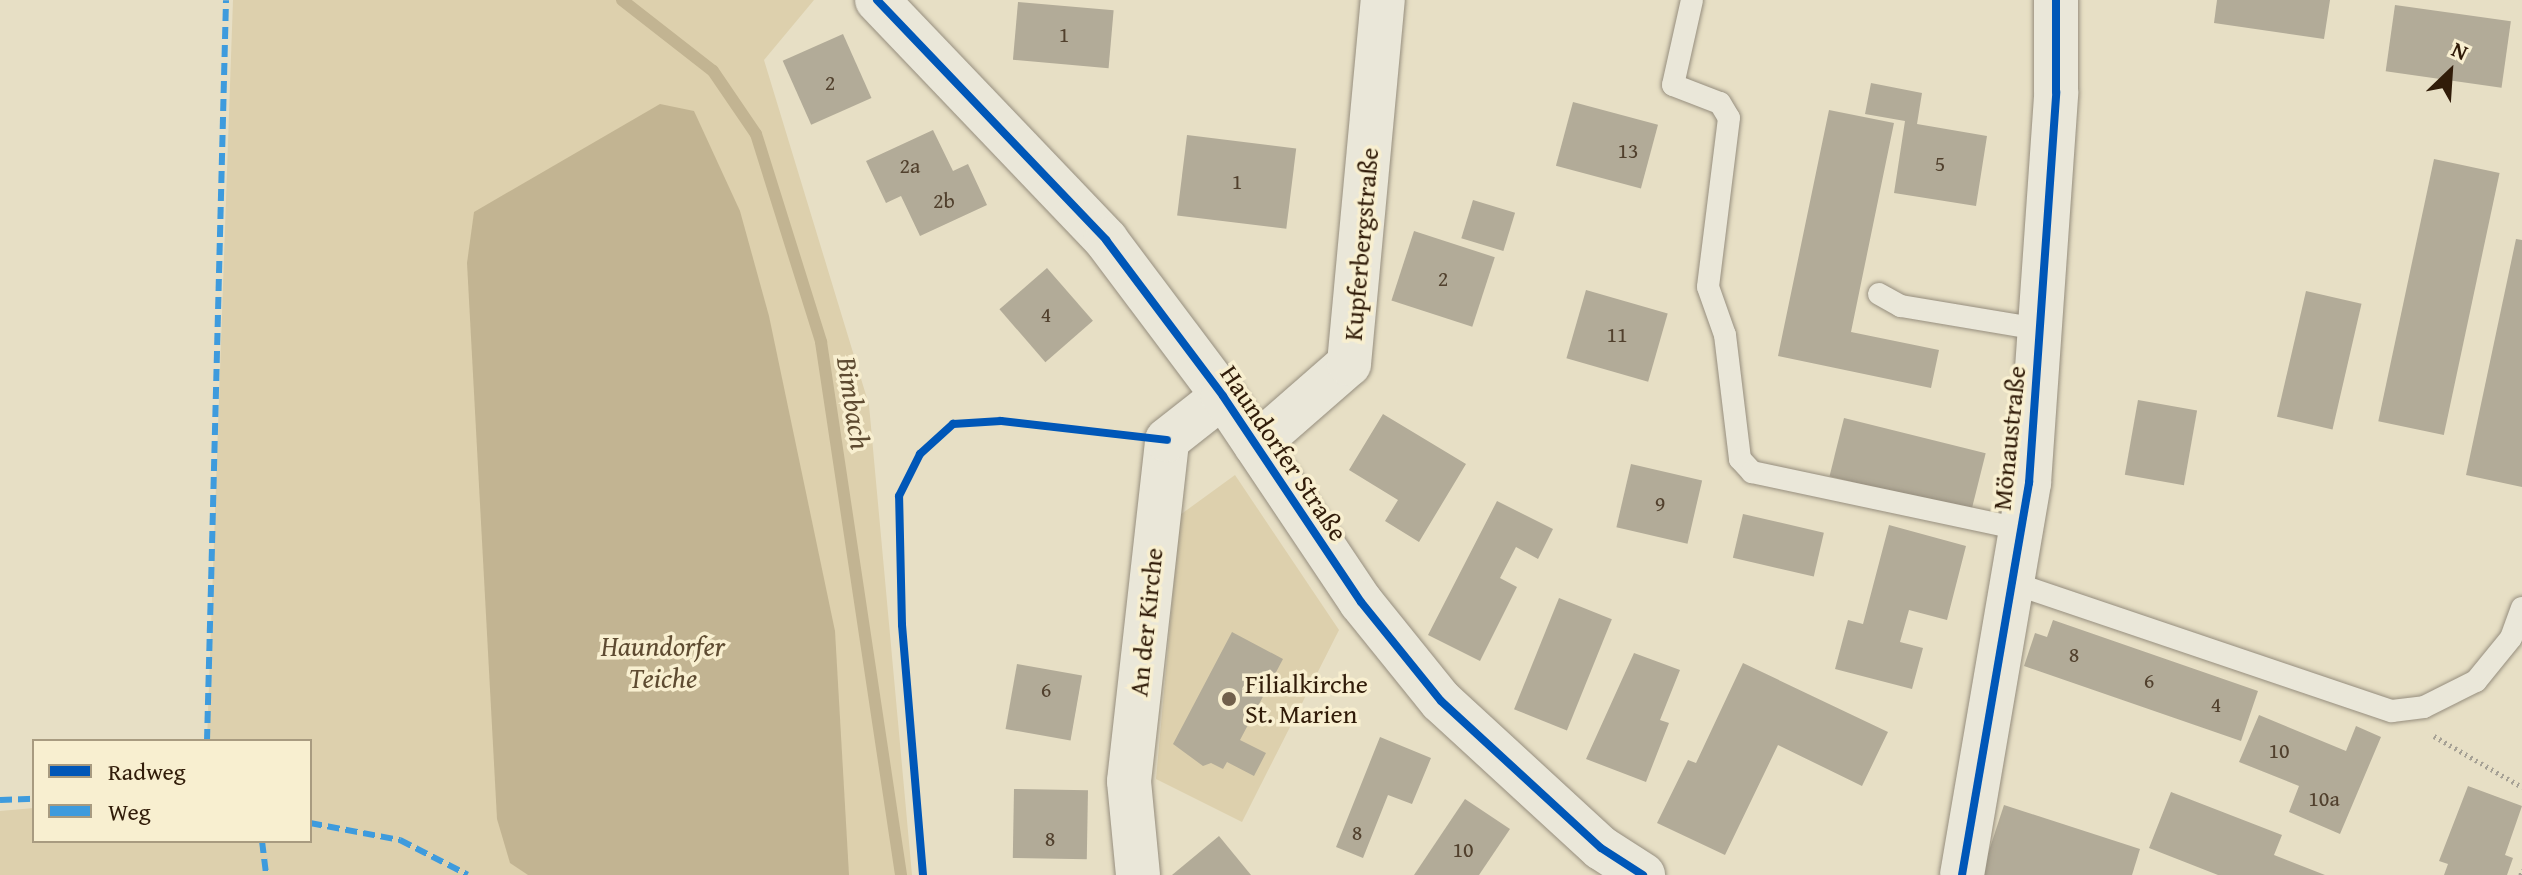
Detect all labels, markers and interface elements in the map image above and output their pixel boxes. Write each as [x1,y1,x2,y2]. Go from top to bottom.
house number: 1 [1059,22,1069,48]
north arrow [2410,32,2490,112]
text: N [2447,33,2474,68]
house number: 2 [825,70,835,96]
house number: 13 [1617,138,1639,164]
street label: Kupferbergstraße [1337,146,1385,342]
house number: 5 [1935,151,1945,177]
house number: 2a [900,153,920,179]
house number: 1 [1232,169,1242,195]
house number: 2b [933,188,955,214]
house number: 2 [1438,266,1448,292]
house number: 4 [1041,302,1051,328]
house number: 11 [1606,322,1628,348]
water label: Bimbach [830,354,878,452]
street label: Haundorfer Straße [1214,359,1354,547]
street label: Mönaustraße [1986,364,2032,512]
house number: 9 [1655,491,1665,517]
street label: An der Kirche [1123,546,1169,698]
water label: Haundorfer Teiche [601,629,725,695]
house number: 8 [2069,642,2079,668]
place label: Filialkirche St. Marien [1245,668,1368,730]
house number: 6 [2144,668,2154,694]
house number: 6 [1041,677,1051,703]
marker: Filialkirche St. Marien [1220,690,1238,708]
house number: 4 [2211,692,2221,718]
house number: 10 [2268,738,2290,764]
legend [32,739,312,843]
text: Radweg [108,754,186,789]
house number: 10a [2308,786,2340,812]
text: Weg [108,794,151,829]
house number: 8 [1352,820,1362,846]
house number: 8 [1045,826,1055,852]
house number: 10 [1452,837,1474,863]

